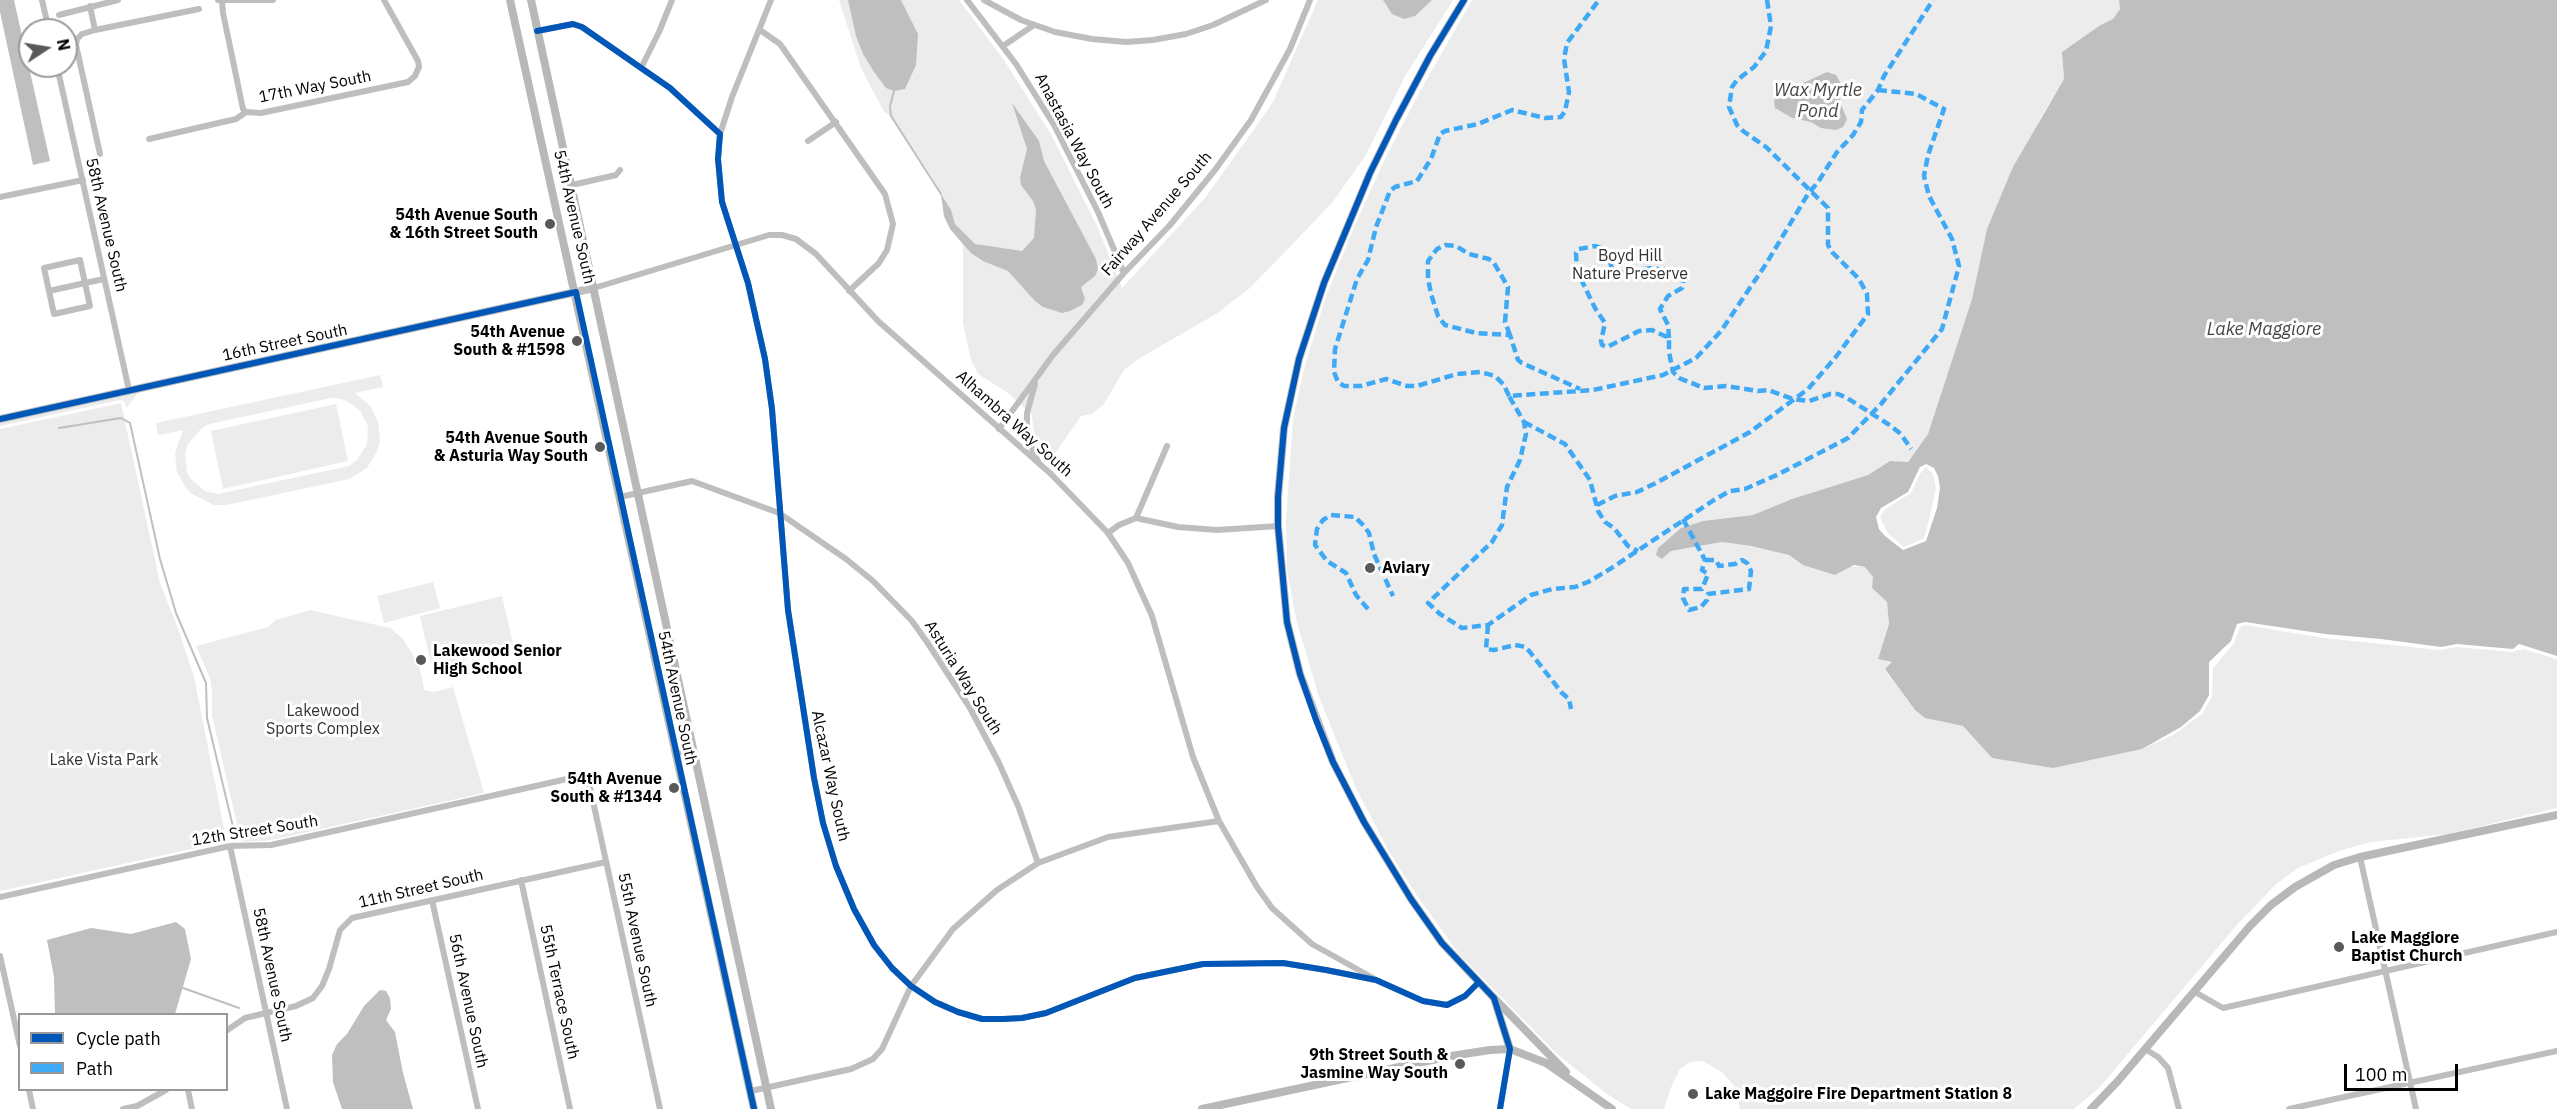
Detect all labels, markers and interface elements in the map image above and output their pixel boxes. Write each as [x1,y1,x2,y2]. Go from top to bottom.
north arrow [18,18,78,78]
text: N [53,37,75,52]
street label: 17th Way South [257,67,373,107]
street label: Anastasia Way South [1030,70,1118,212]
water label: Wax Myrtle Pond [1774,80,1862,122]
street label: 54th Avenue South [549,148,599,286]
street label: Fairway Avenue South [1098,148,1216,280]
street label: 58th Avenue South [81,156,131,294]
place label: 54th Avenue South & 16th Street South [390,205,538,243]
marker: 54th Avenue South & 16th Street South [543,217,557,231]
park label: Boyd Hill Nature Preserve [1572,246,1688,284]
water label: Lake Maggiore [2207,319,2321,341]
street label: 16th Street South [221,320,349,366]
place label: 54th Avenue South & #1598 [453,322,565,360]
marker: 54th Avenue South & #1598 [570,334,584,348]
street label: Alhambra Way South [952,367,1076,481]
place label: 54th Avenue South & Asturia Way South [434,428,588,466]
marker: 54th Avenue South & Asturia Way South [593,440,607,454]
place label: Aviary [1382,558,1430,578]
marker: Aviary [1363,561,1377,575]
street label: Asturia Way South [920,617,1006,739]
street label: 54th Avenue South [653,629,701,767]
place label: Lakewood Senior High School [433,641,562,679]
marker: Lakewood Senior High School [414,653,428,667]
park label: Lakewood Sports Complex [266,701,380,739]
street label: Alcazar Way South [807,709,853,843]
park label: Lake Vista Park [49,750,159,770]
place label: 54th Avenue South & #1344 [550,769,662,807]
marker: 54th Avenue South & #1344 [667,781,681,795]
street label: 12th Street South [191,812,319,850]
street label: 11th Street South [357,865,485,913]
street label: 55th Avenue South [613,871,661,1009]
street label: 58th Avenue South [248,906,296,1044]
street label: 55th Terrace South [535,923,583,1061]
place label: Lake Maggiore Baptist Church [2351,928,2463,966]
street label: 56th Avenue South [444,932,492,1070]
marker: Lake Maggiore Baptist Church [2332,940,2346,954]
legend [18,1013,228,1091]
text: Cycle path [76,1027,161,1050]
place label: 9th Street South & Jasmine Way South [1300,1045,1448,1083]
scale bar [2347,1052,2461,1090]
text: Path [76,1057,113,1080]
marker: 9th Street South & Jasmine Way South [1453,1057,1467,1071]
text: 100 m [2355,1063,2407,1086]
place label: Lake Maggoire Fire Department Station 8 [1705,1084,2012,1104]
marker: Lake Maggoire Fire Department Station 8 [1686,1087,1700,1101]

